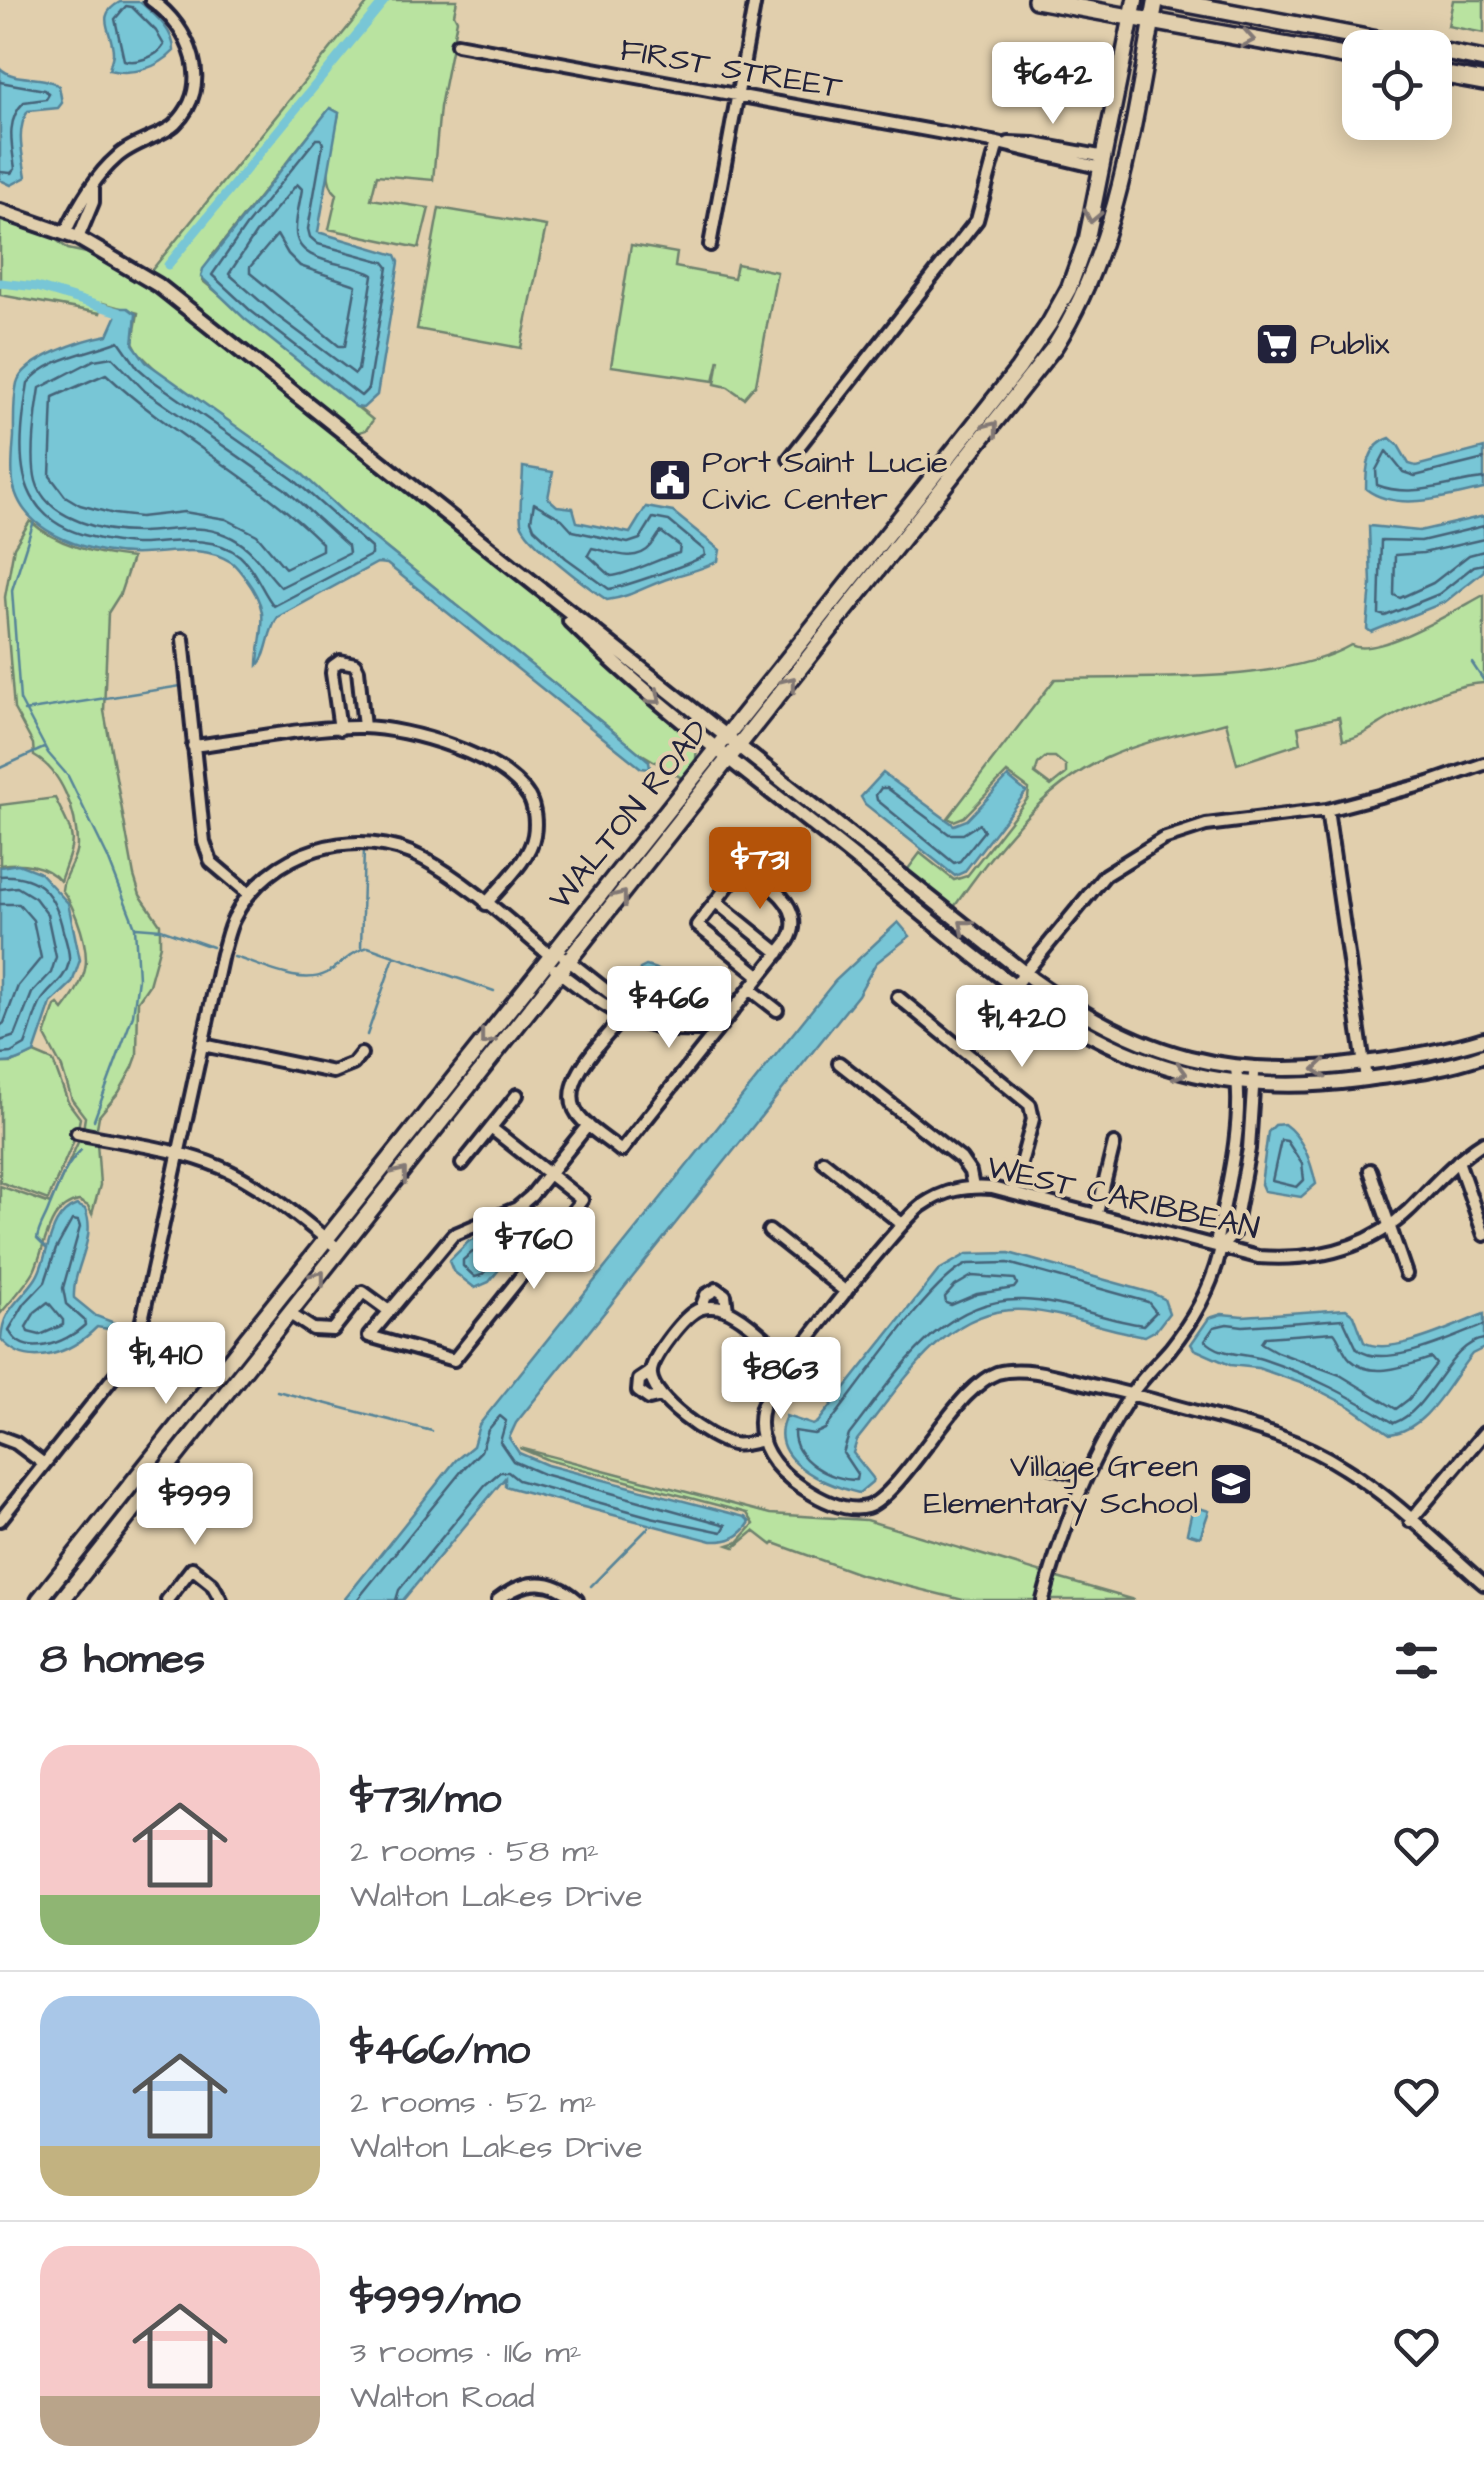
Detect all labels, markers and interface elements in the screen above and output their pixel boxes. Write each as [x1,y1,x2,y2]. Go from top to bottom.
street label: FIRST STREET [617,27,845,111]
one-way arrow [1239,28,1256,49]
map controls [1342,30,1452,140]
button: locate [1342,30,1452,140]
pin: $642 [994,42,1112,127]
text: $642 [1014,52,1092,97]
one-way arrow [1083,207,1104,224]
supermarket icon: Publix [1254,321,1300,367]
place label: Publix [1310,322,1390,367]
one-way arrow [980,421,998,439]
place label: Port Saint Lucie Civic Center [702,440,948,522]
public building icon: Port Saint Lucie Civic Center [647,457,693,503]
one-way arrow [778,676,796,694]
one-way arrow [644,687,662,705]
street label: WALTON ROAD [538,710,720,920]
pin: $731 [701,827,819,912]
text: $731 [731,837,789,882]
one-way arrow [609,890,627,908]
one-way arrow [958,920,976,938]
pin: $466 [610,966,728,1051]
text: $466 [629,976,709,1021]
pin: $1,420 [941,985,1103,1070]
text: $1,420 [978,995,1066,1040]
one-way arrow [480,1028,498,1046]
one-way arrow [1311,1057,1327,1079]
one-way arrow [1171,1060,1188,1081]
street label: WEST CARIBBEAN [982,1145,1264,1251]
one-way arrow [389,1167,407,1185]
pin: $760 [475,1207,593,1292]
text: $760 [495,1217,573,1262]
one-way arrow [307,1271,325,1289]
pin: $1,410 [85,1322,247,1407]
text: $1,410 [129,1332,203,1377]
pin: $863 [722,1337,840,1422]
text: $863 [744,1347,818,1392]
place label: Village Green Elementary School [924,1444,1198,1526]
school or university icon: Village Green Elementary School [1208,1461,1254,1507]
pin: $999 [136,1463,254,1548]
text: $999 [159,1473,231,1518]
text: 8 homes [40,1631,205,1689]
icon: filters [1389,1633,1444,1688]
text: $731/mo [350,1771,501,1829]
icon: home [120,1785,240,1905]
icon: heart [1389,1818,1444,1873]
text: 2 rooms · 58 m² [350,1829,599,1874]
text: Walton Lakes Drive [350,1874,643,1919]
text: $466/mo [350,2022,530,2080]
icon: home [120,2036,240,2156]
icon: heart [1389,2069,1444,2124]
text: 2 rooms · 52 m² [350,2080,597,2125]
text: Walton Lakes Drive [350,2125,643,2170]
text: $999/mo [350,2272,521,2330]
icon: home [120,2286,240,2406]
icon: heart [1389,2319,1444,2374]
text: 3 rooms · 116 m² [350,2330,582,2375]
text: Walton Road [350,2375,535,2420]

